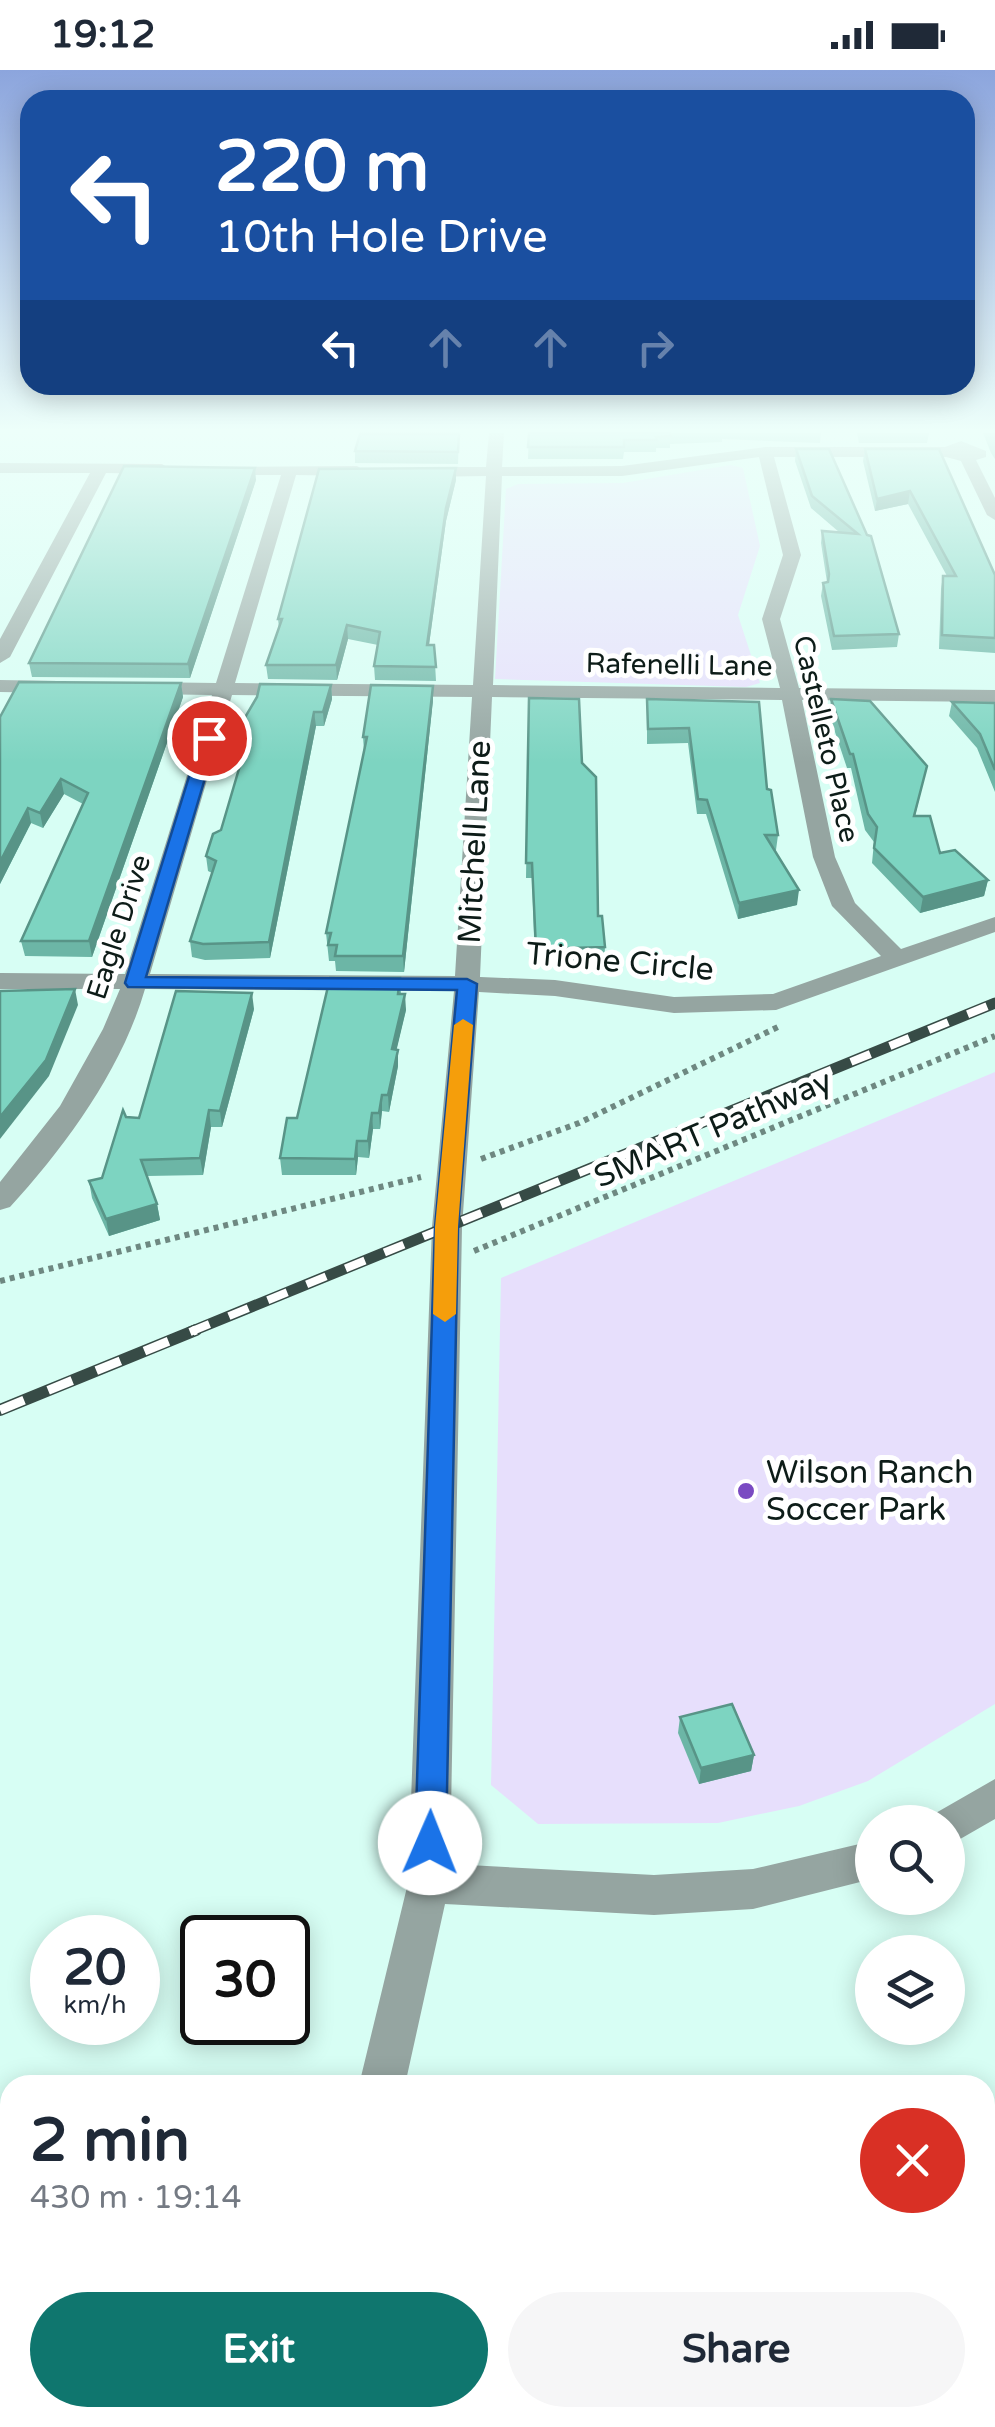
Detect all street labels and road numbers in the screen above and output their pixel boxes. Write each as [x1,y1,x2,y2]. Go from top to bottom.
street label: Castelleto Place [786,632,866,846]
street label: Rafenelli Lane [585,646,773,684]
street label: Mitchell Lane [451,739,499,945]
street label: Eagle Drive [80,850,158,1004]
street label: Trione Circle [525,935,715,989]
street label: SMART Pathway [588,1062,838,1196]

